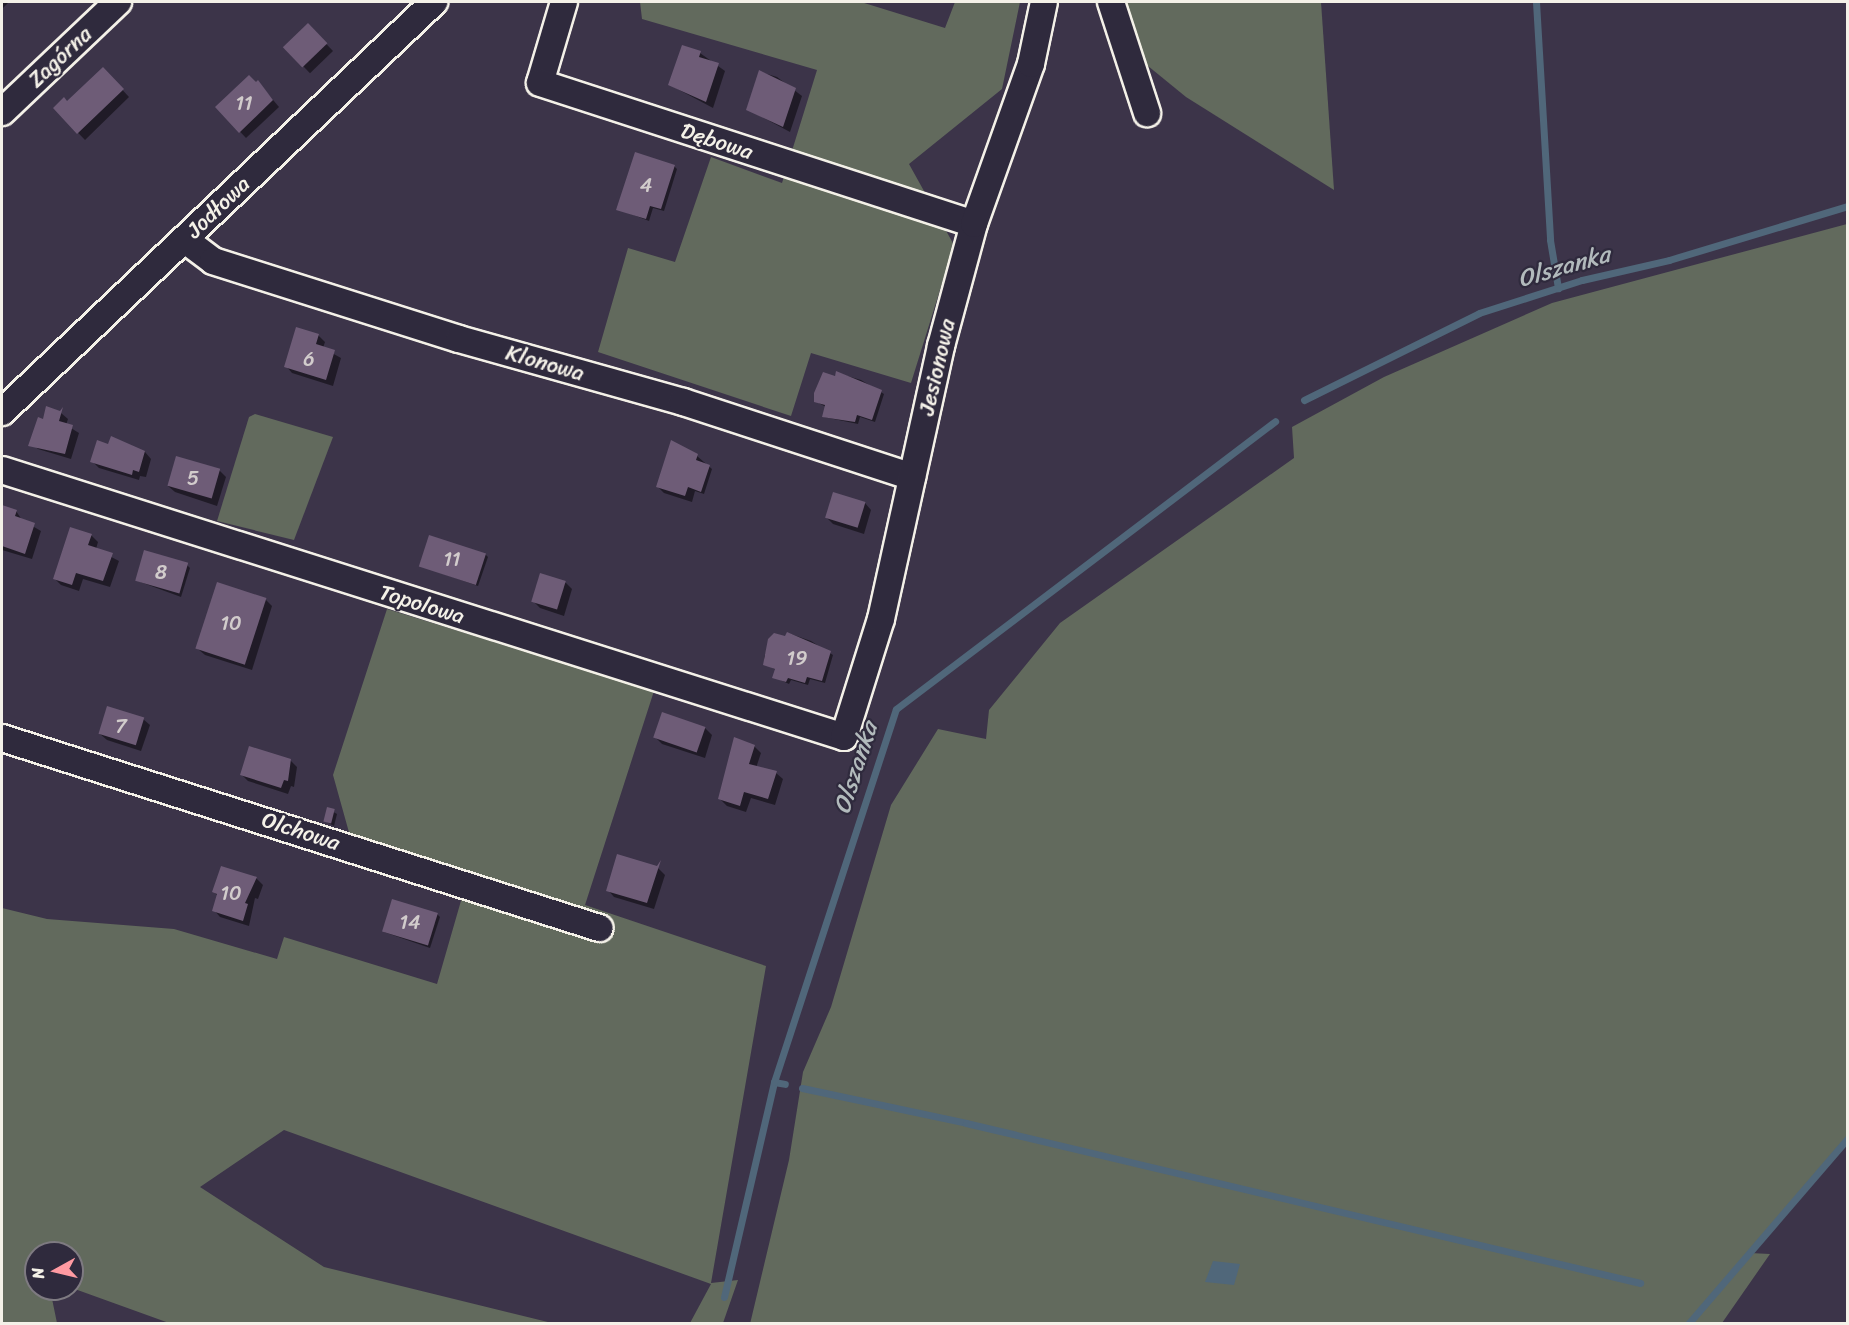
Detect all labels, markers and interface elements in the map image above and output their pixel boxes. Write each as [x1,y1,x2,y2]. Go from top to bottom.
street label: Zagórna [23,21,97,93]
house number: 11 [235,91,253,115]
street label: Dębowa [678,117,756,165]
street label: Jodłowa [181,171,255,243]
house number: 4 [640,173,652,197]
water label: Olszanka [1515,240,1613,294]
street label: Jesionowa [913,316,961,418]
street label: Klonowa [503,339,587,387]
house number: 6 [303,347,315,371]
house number: 5 [187,466,199,490]
house number: 11 [443,547,461,571]
house number: 8 [155,560,167,584]
street label: Topolowa [376,579,468,629]
house number: 10 [220,611,242,635]
house number: 19 [787,646,807,670]
house number: 7 [115,714,127,738]
water label: Olszanka [828,719,884,817]
street label: Olchowa [259,806,343,856]
house number: 10 [220,881,242,905]
house number: 14 [399,910,421,934]
north arrow [24,1241,84,1301]
text: N [23,1266,53,1281]

